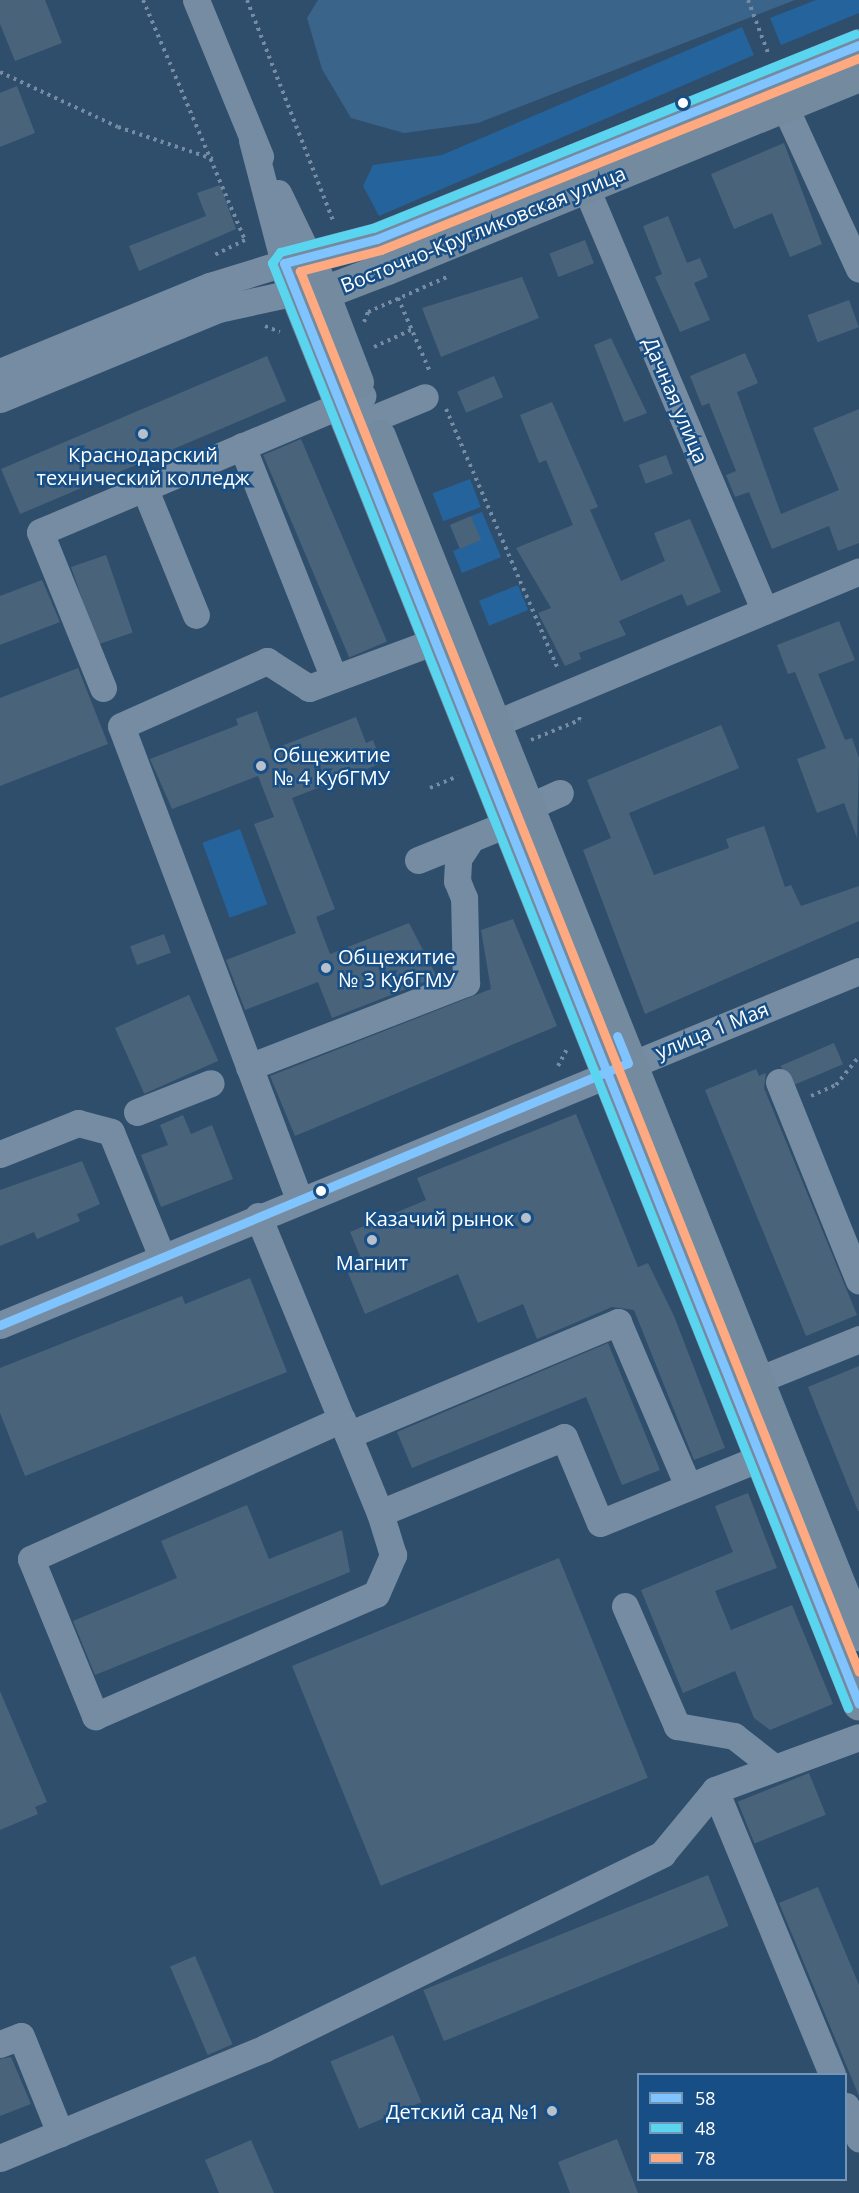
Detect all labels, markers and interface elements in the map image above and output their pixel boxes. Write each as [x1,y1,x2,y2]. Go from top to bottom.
unlabelled marker [677,97,689,109]
street label: Восточно-Кругликовская улица [337,161,629,297]
street label: Дачная улица [639,333,713,467]
marker: Краснодарский технический колледж [136,427,150,441]
place label: Краснодарский технический колледж [36,443,250,490]
place label: Общежитие № 4 КубГМУ [273,742,390,789]
marker: Общежитие № 4 КубГМУ [254,759,268,773]
place label: Общежитие № 3 КубГМУ [338,945,455,992]
marker: Общежитие № 3 КубГМУ [319,961,333,975]
street label: улица 1 Мая [652,996,772,1064]
unlabelled marker [315,1185,327,1197]
place label: Казачий рынок [365,1206,514,1230]
marker: Казачий рынок [519,1211,533,1225]
marker: Магнит [365,1233,379,1247]
place label: Магнит [336,1250,408,1274]
legend [637,2073,847,2181]
text: 58 [695,2086,716,2110]
place label: Детский сад №1 [386,2099,540,2123]
marker: Детский сад №1 [545,2104,559,2118]
text: 48 [695,2116,716,2140]
text: 78 [695,2146,716,2170]

